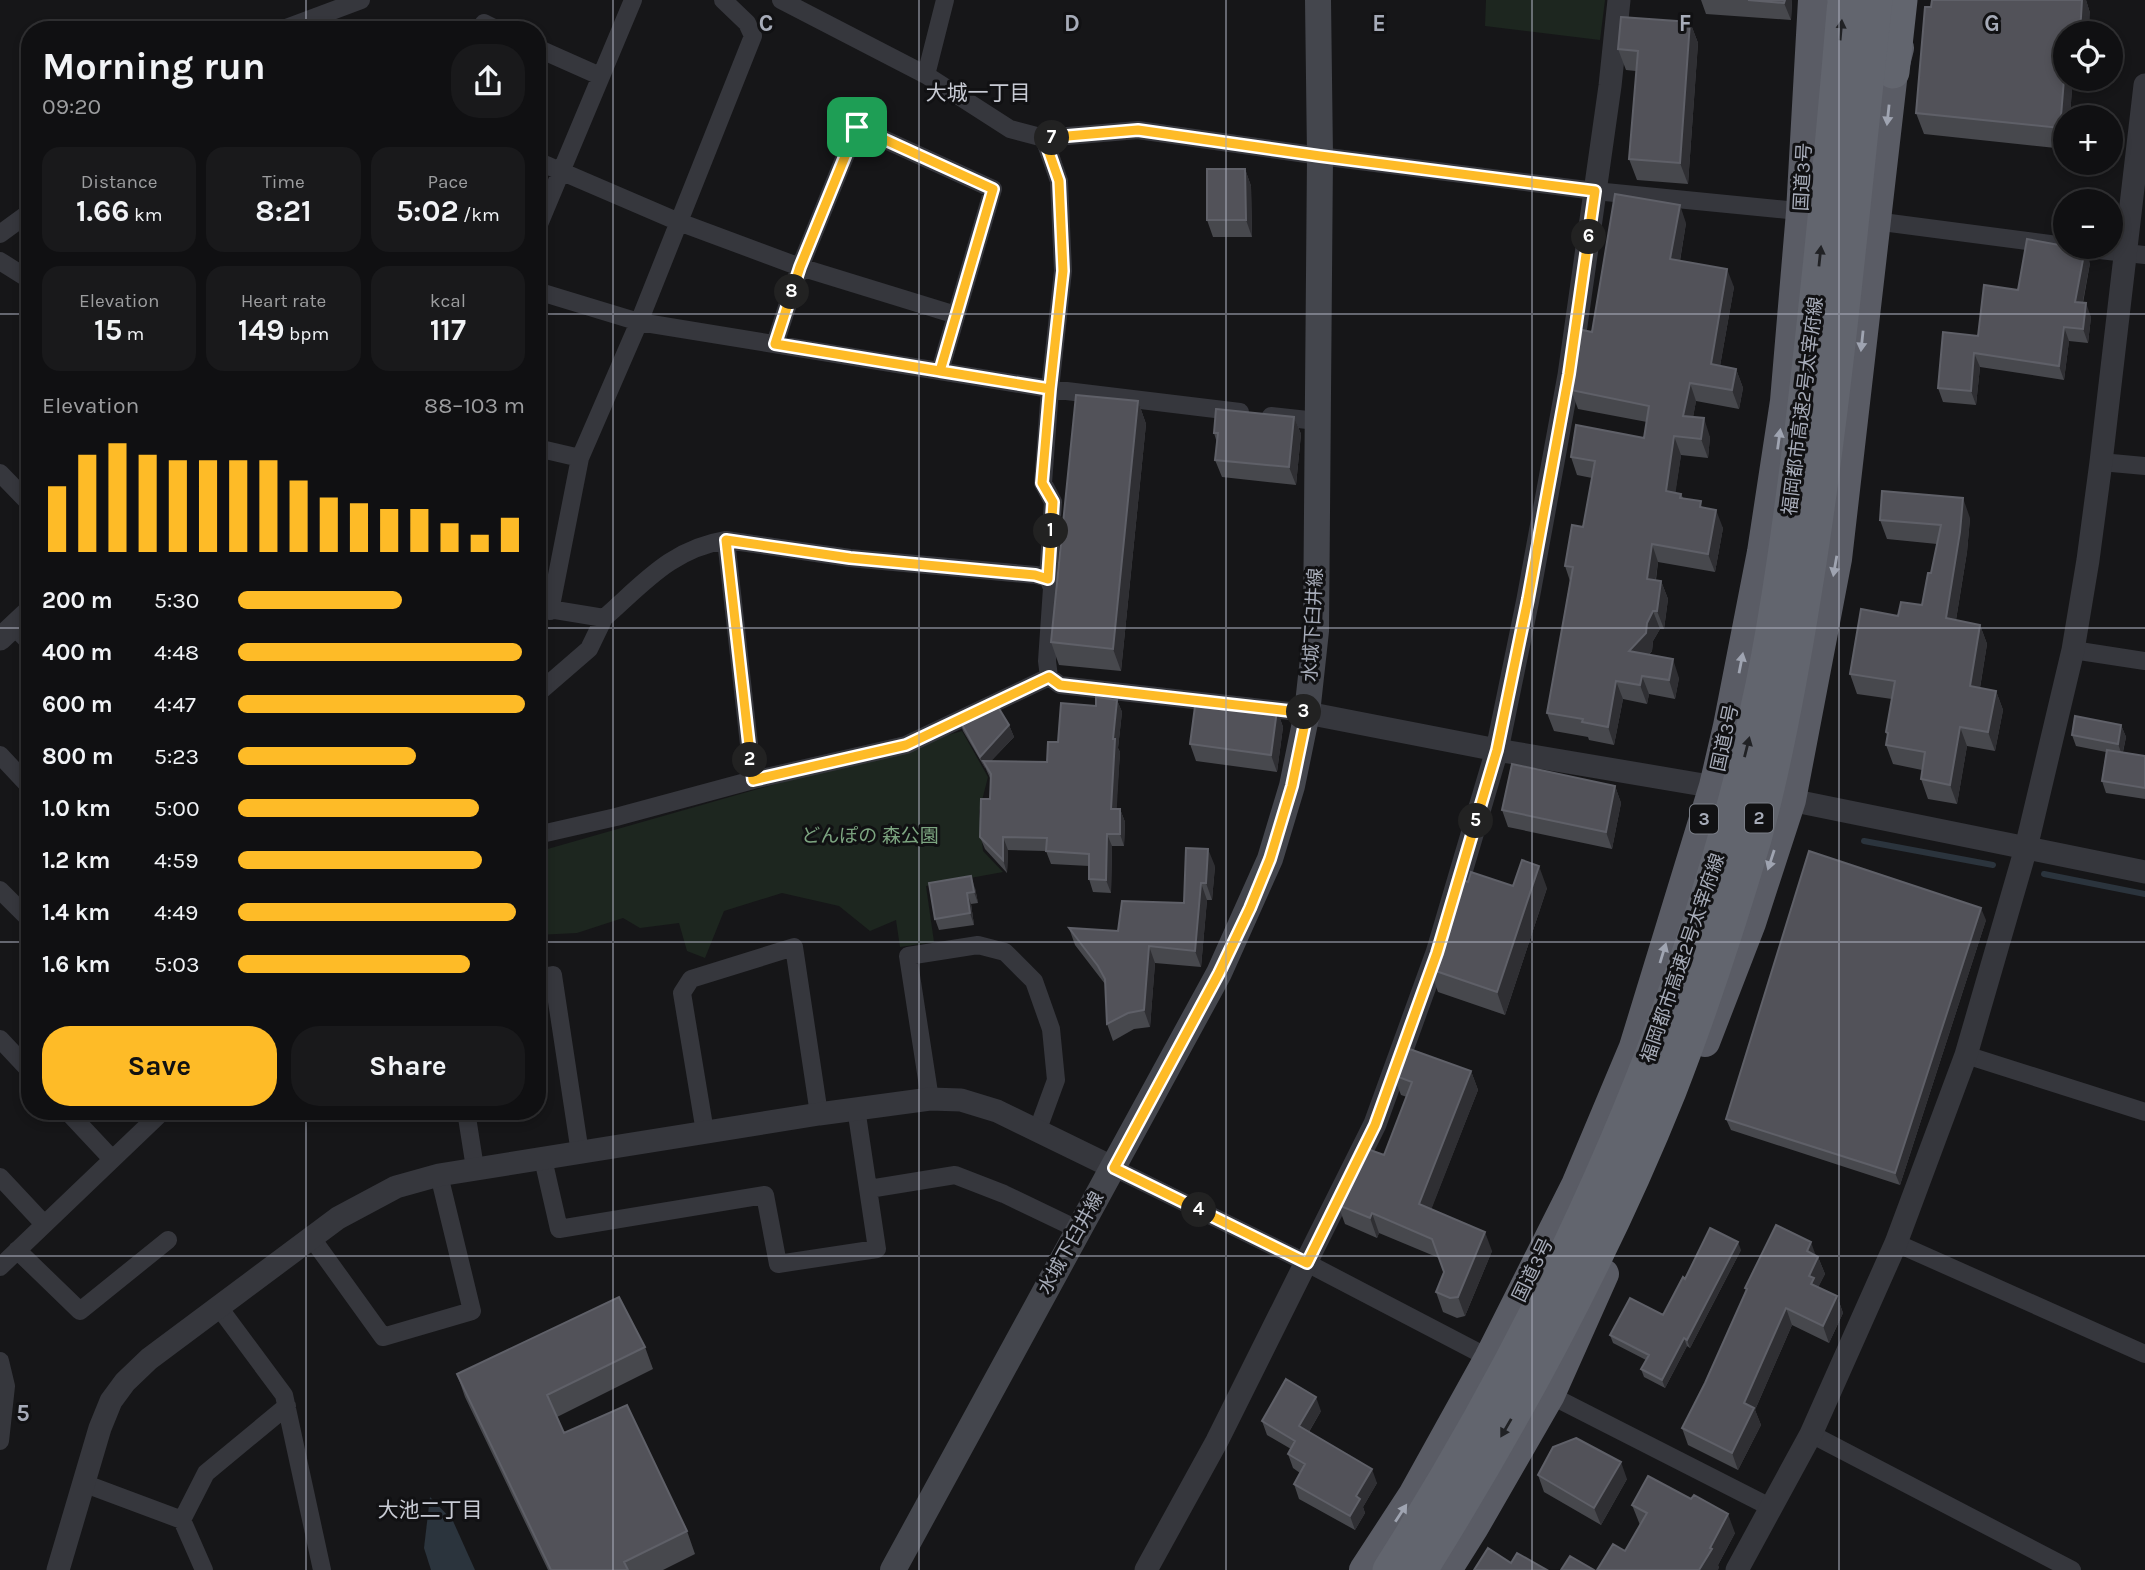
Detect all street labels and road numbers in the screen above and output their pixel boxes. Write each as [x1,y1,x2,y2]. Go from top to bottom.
street label: 国道3号 [1790,142,1816,212]
street label: 福岡都市高速2号太宰府線 [1779,295,1827,517]
street label: 水城下臼井線 [1299,567,1327,683]
street label: 国道3号 [1707,702,1743,774]
road number: 3 [1690,804,1718,834]
road number: 2 [1745,804,1773,832]
street label: 福岡都市高速2号太宰府線 [1637,850,1729,1066]
street label: 水城下臼井線 [1034,1188,1108,1298]
street label: 国道3号 [1508,1235,1558,1305]

